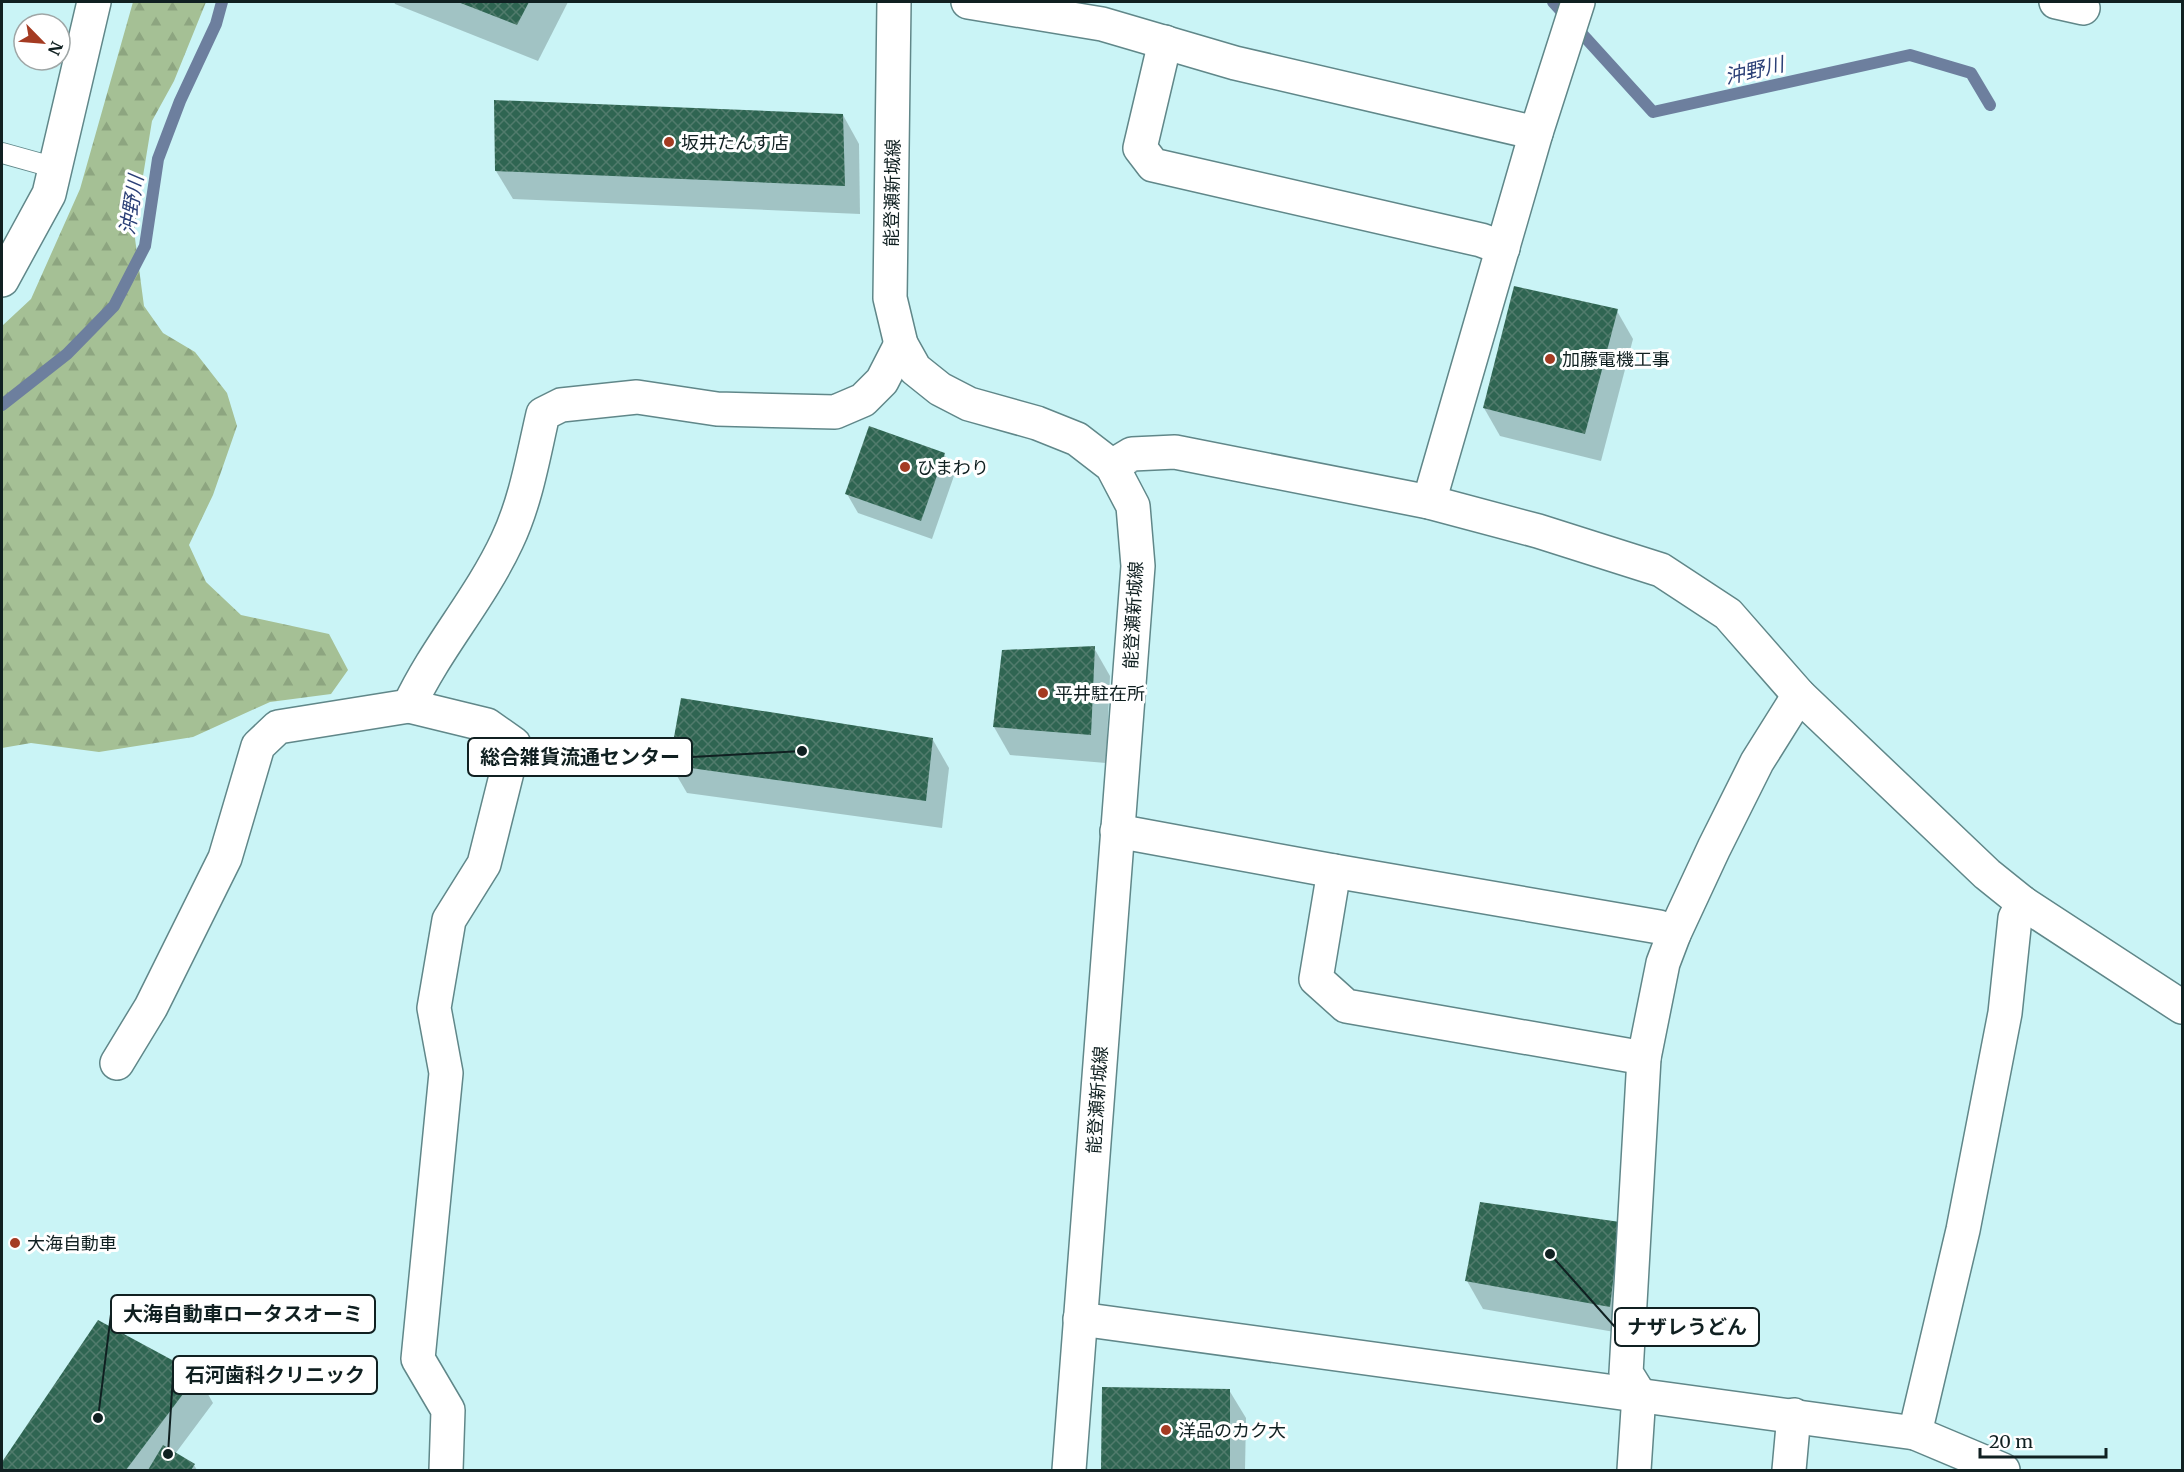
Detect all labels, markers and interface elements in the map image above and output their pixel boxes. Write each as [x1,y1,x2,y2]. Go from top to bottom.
north arrow [12,12,72,72]
text: N [44,38,67,59]
water label: 沖野川 [1722,51,1788,89]
place label: 坂井たんす店 [681,131,789,154]
marker: 坂井たんす店 [662,135,676,149]
street label: 能登瀬新城線 [880,139,904,247]
water label: 沖野川 [114,171,148,237]
place label: 加藤電機工事 [1562,348,1670,371]
marker: 加藤電機工事 [1543,352,1557,366]
place label: ひまわり [917,456,989,479]
marker: ひまわり [898,460,912,474]
street label: 能登瀬新城線 [1119,560,1147,670]
place label: 平井駐在所 [1055,682,1145,705]
marker: 平井駐在所 [1036,686,1050,700]
callout: 総合雑貨流通センター [468,738,692,776]
text: 総合雑貨流通センター [480,744,680,769]
street label: 能登瀬新城線 [1082,1045,1112,1155]
place label: 大海自動車 [27,1232,117,1255]
marker: 大海自動車 [8,1236,22,1250]
callout: 大海自動車ロータスオーミ [111,1295,375,1333]
text: 大海自動車ロータスオーミ [123,1301,363,1326]
callout: ナザレうどん [1615,1308,1759,1346]
text: ナザレうどん [1627,1314,1747,1339]
callout: 石河歯科クリニック [173,1356,377,1394]
text: 石河歯科クリニック [185,1362,365,1387]
place label: 洋品のカク大 [1178,1419,1286,1442]
scale bar [1980,1421,2106,1459]
marker: 洋品のカク大 [1159,1423,1173,1437]
text: 20 m [1989,1430,2033,1453]

